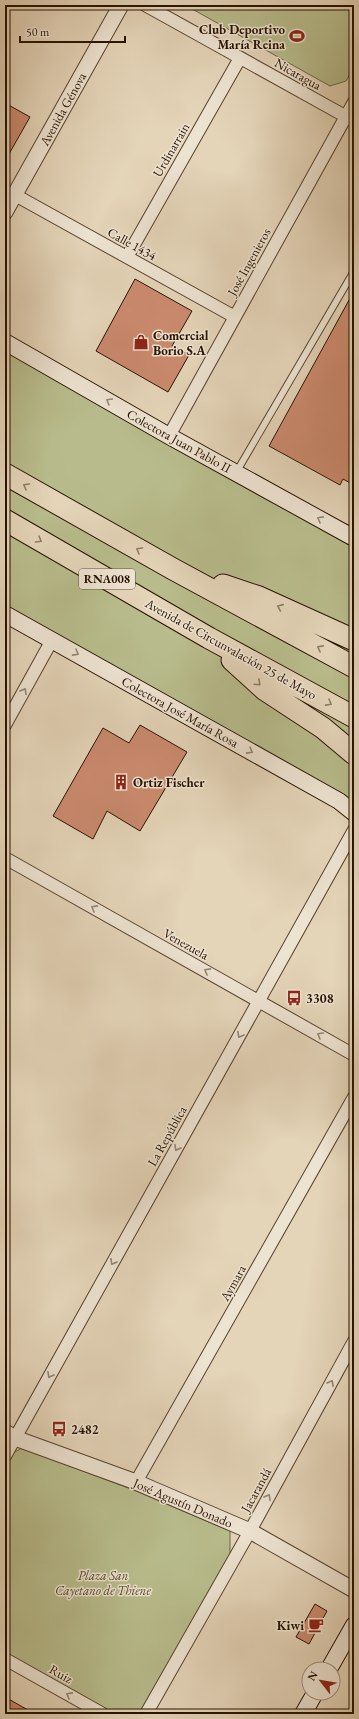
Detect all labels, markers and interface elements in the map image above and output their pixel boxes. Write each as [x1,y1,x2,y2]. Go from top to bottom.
scale bar [20,18,125,44]
place label: Club Deportivo María Reina [199,21,285,53]
text: 50 m [26,24,50,40]
sports icon: Club Deportivo María Reina [288,27,306,45]
street label: Nicaragua [272,54,325,94]
street label: Avenida Génova [35,69,91,150]
street label: Urdinarrain [149,120,193,180]
street label: Calle 1434 [105,224,160,265]
street label: José Ingenieros [223,225,275,300]
place label: Comercial Borio S.A [153,327,209,359]
shop icon: Comercial Borio S.A [132,333,150,351]
one-way arrow [106,398,113,405]
street label: Colectora Juan Pablo II [124,405,235,477]
one-way arrow [23,483,30,490]
one-way arrow [317,517,324,524]
one-way arrow [35,535,42,542]
one-way arrow [136,547,143,554]
road number: RNA008 [79,569,135,589]
street label: Avenida de Circunvalación 25 de Mayo [141,594,320,703]
one-way arrow [277,603,284,611]
one-way arrow [317,646,324,653]
one-way arrow [72,649,79,656]
street label: Colectora José María Rosa [118,673,242,752]
one-way arrow [253,679,261,686]
one-way arrow [19,688,27,695]
one-way arrow [325,699,332,706]
one-way arrow [246,747,253,754]
building icon: Ortiz Fischer [112,773,130,791]
place label: Ortiz Fischer [133,774,205,791]
one-way arrow [91,905,98,912]
street label: Venezuela [160,925,213,964]
one-way arrow [204,969,211,976]
bus stop icon: 3308 [285,989,303,1007]
place label: 3308 [306,990,334,1007]
one-way arrow [237,1031,245,1038]
one-way arrow [317,1033,324,1040]
street label: La República [143,1102,191,1169]
one-way arrow [174,1144,181,1151]
one-way arrow [111,1258,118,1265]
street label: Aymara [216,1261,250,1305]
one-way arrow [48,1371,55,1378]
one-way arrow [326,1380,333,1387]
bus stop icon: 2482 [50,1420,68,1438]
place label: 2482 [71,1421,99,1438]
street label: Jacarandá [236,1464,275,1516]
street label: José Agustín Donado [130,1474,235,1532]
one-way arrow [264,1494,271,1501]
park label: Plaza San Cayetano de Thiene [55,1567,151,1599]
cafe icon: Kiwi [307,1616,325,1634]
place label: Kiwi [277,1617,304,1634]
street label: Ruiz [46,1661,76,1687]
north arrow [301,1661,341,1701]
text: N [304,1668,321,1683]
one-way arrow [66,1692,73,1699]

